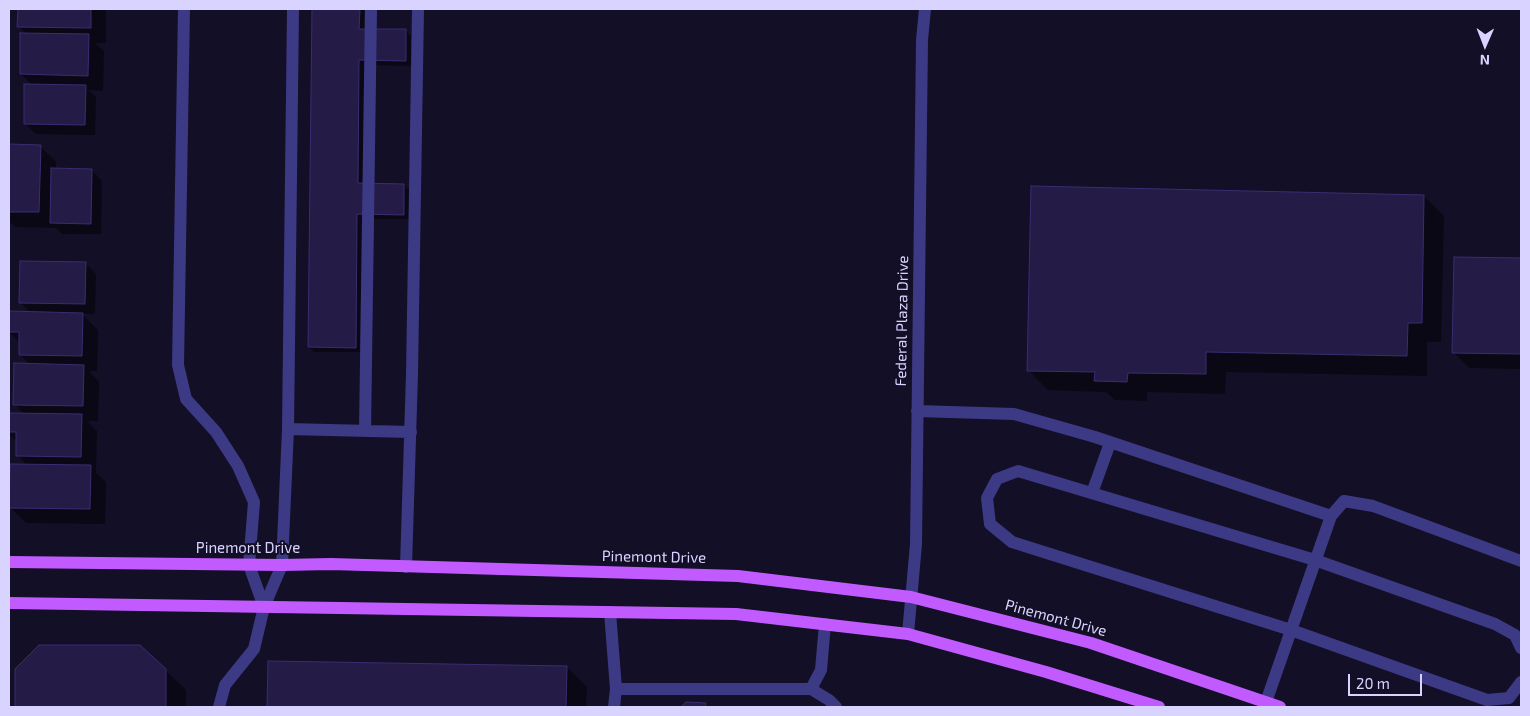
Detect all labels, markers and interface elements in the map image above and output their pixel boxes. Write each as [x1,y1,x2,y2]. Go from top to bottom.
north arrow [1460,20,1510,70]
text: N [1480,52,1490,69]
street label: Federal Plaza Drive [892,255,912,387]
street label: Pinemont Drive [196,539,300,557]
street label: Pinemont Drive [602,547,706,567]
street label: Pinemont Drive [1003,596,1109,640]
scale bar [1350,664,1424,696]
text: 20 m [1356,674,1390,692]

